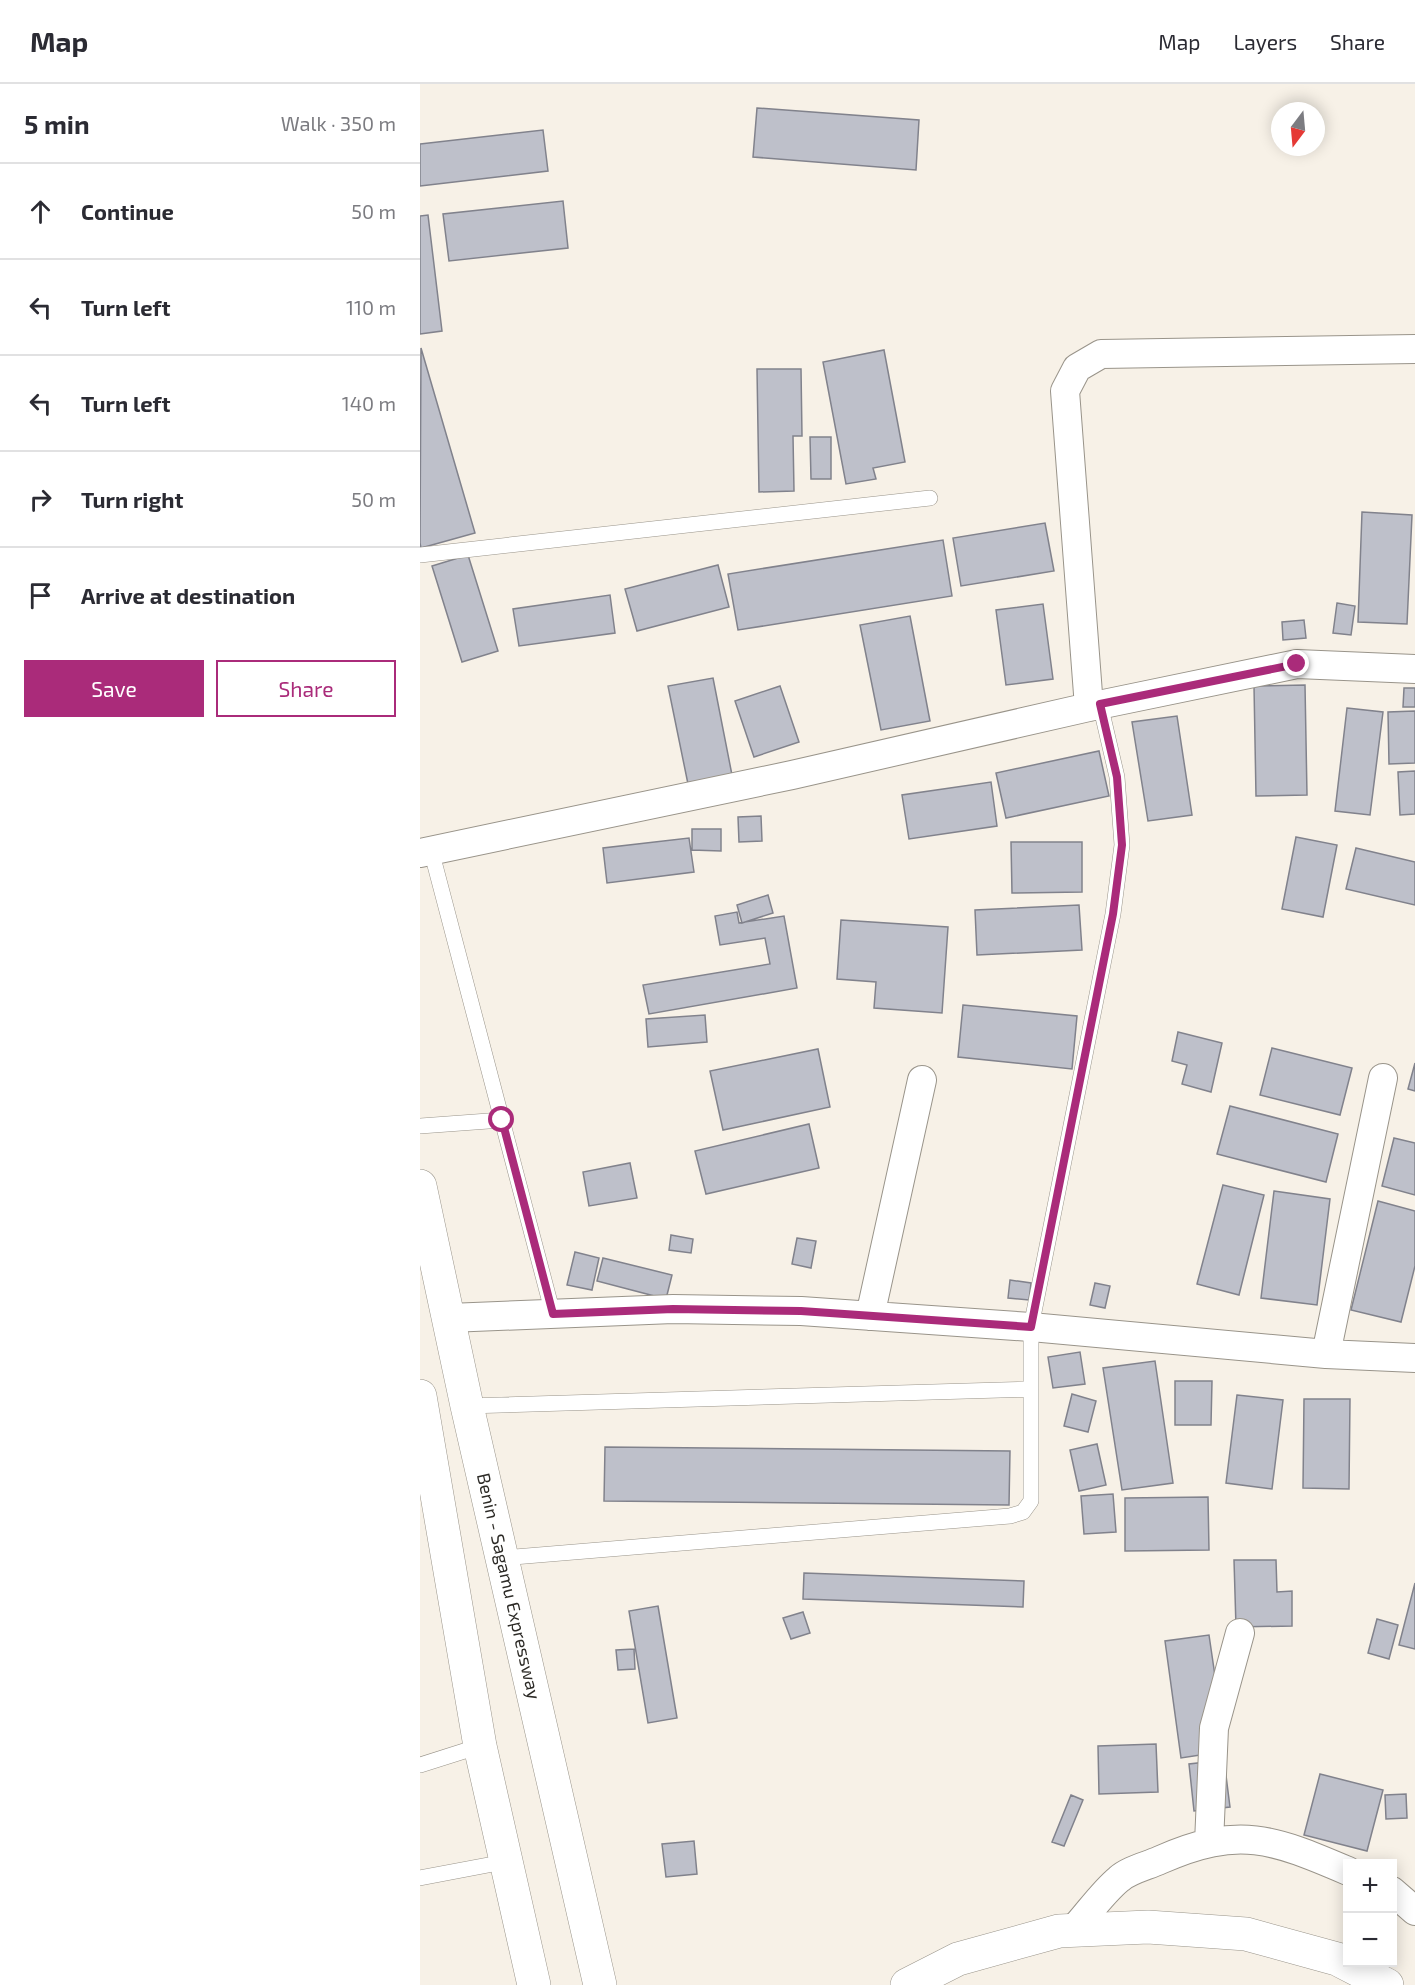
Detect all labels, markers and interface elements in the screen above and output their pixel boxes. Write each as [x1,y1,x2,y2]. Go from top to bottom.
text: Map [30,24,88,58]
text: Map [1158,29,1200,54]
text: Layers [1233,29,1297,54]
text: Share [1330,29,1385,54]
north arrow [1271,102,1325,156]
text: 5 min [24,108,90,139]
text: Walk · 350 m [281,111,396,135]
icon: ahead [24,195,57,228]
text: Continue [81,198,174,224]
text: 50 m [351,199,396,223]
icon: left [24,291,57,324]
text: Turn left [81,294,170,320]
text: 110 m [346,295,396,319]
icon: left [24,387,57,420]
text: Turn left [81,390,170,416]
text: 140 m [342,391,396,415]
icon: right [24,483,57,516]
text: Turn right [81,486,183,512]
text: 50 m [351,487,396,511]
icon: arrive [24,579,57,612]
text: Arrive at destination [81,582,295,608]
route end [1283,650,1309,676]
button: Save [24,660,204,717]
button: Share [216,660,396,717]
route start [488,1106,514,1132]
street label: Benin - Sagamu Expressway [473,1471,546,1702]
map controls [1343,1859,1397,1967]
button: + [1343,1859,1397,1913]
button: − [1343,1913,1397,1967]

